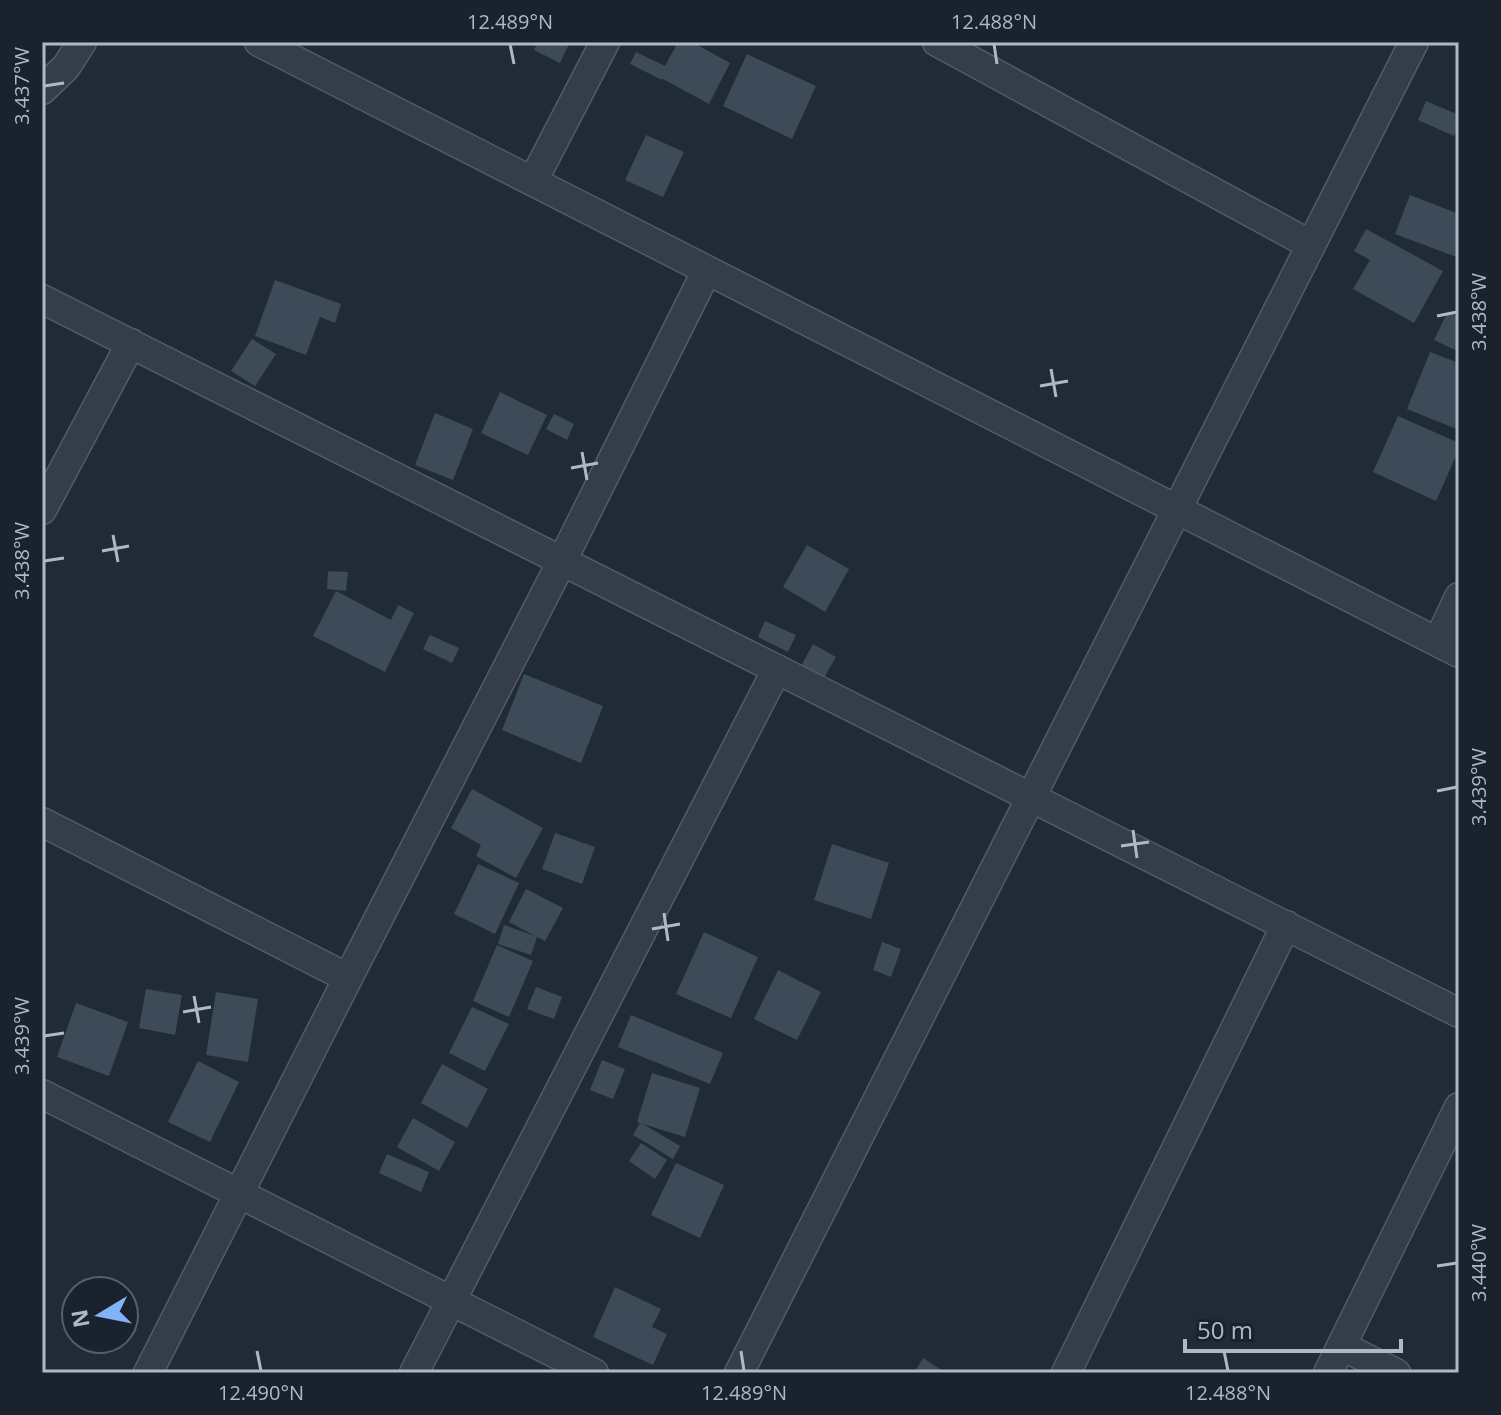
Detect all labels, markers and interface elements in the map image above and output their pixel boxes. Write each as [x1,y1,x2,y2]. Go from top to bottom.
text: 12.489°N [467,8,553,35]
text: 12.488°N [951,8,1037,35]
text: 3.437°W [8,46,35,125]
text: 3.438°W [1465,272,1492,351]
text: 3.438°W [8,521,35,600]
text: 3.439°W [1465,747,1492,826]
text: 3.439°W [8,996,35,1075]
text: 3.440°W [1465,1223,1492,1302]
north arrow [60,1275,140,1355]
scale bar [1185,1303,1401,1353]
text: N [63,1307,96,1330]
text: 50 m [1197,1313,1253,1346]
text: 12.490°N [218,1379,304,1406]
text: 12.489°N [701,1379,787,1406]
text: 12.488°N [1185,1379,1271,1406]

